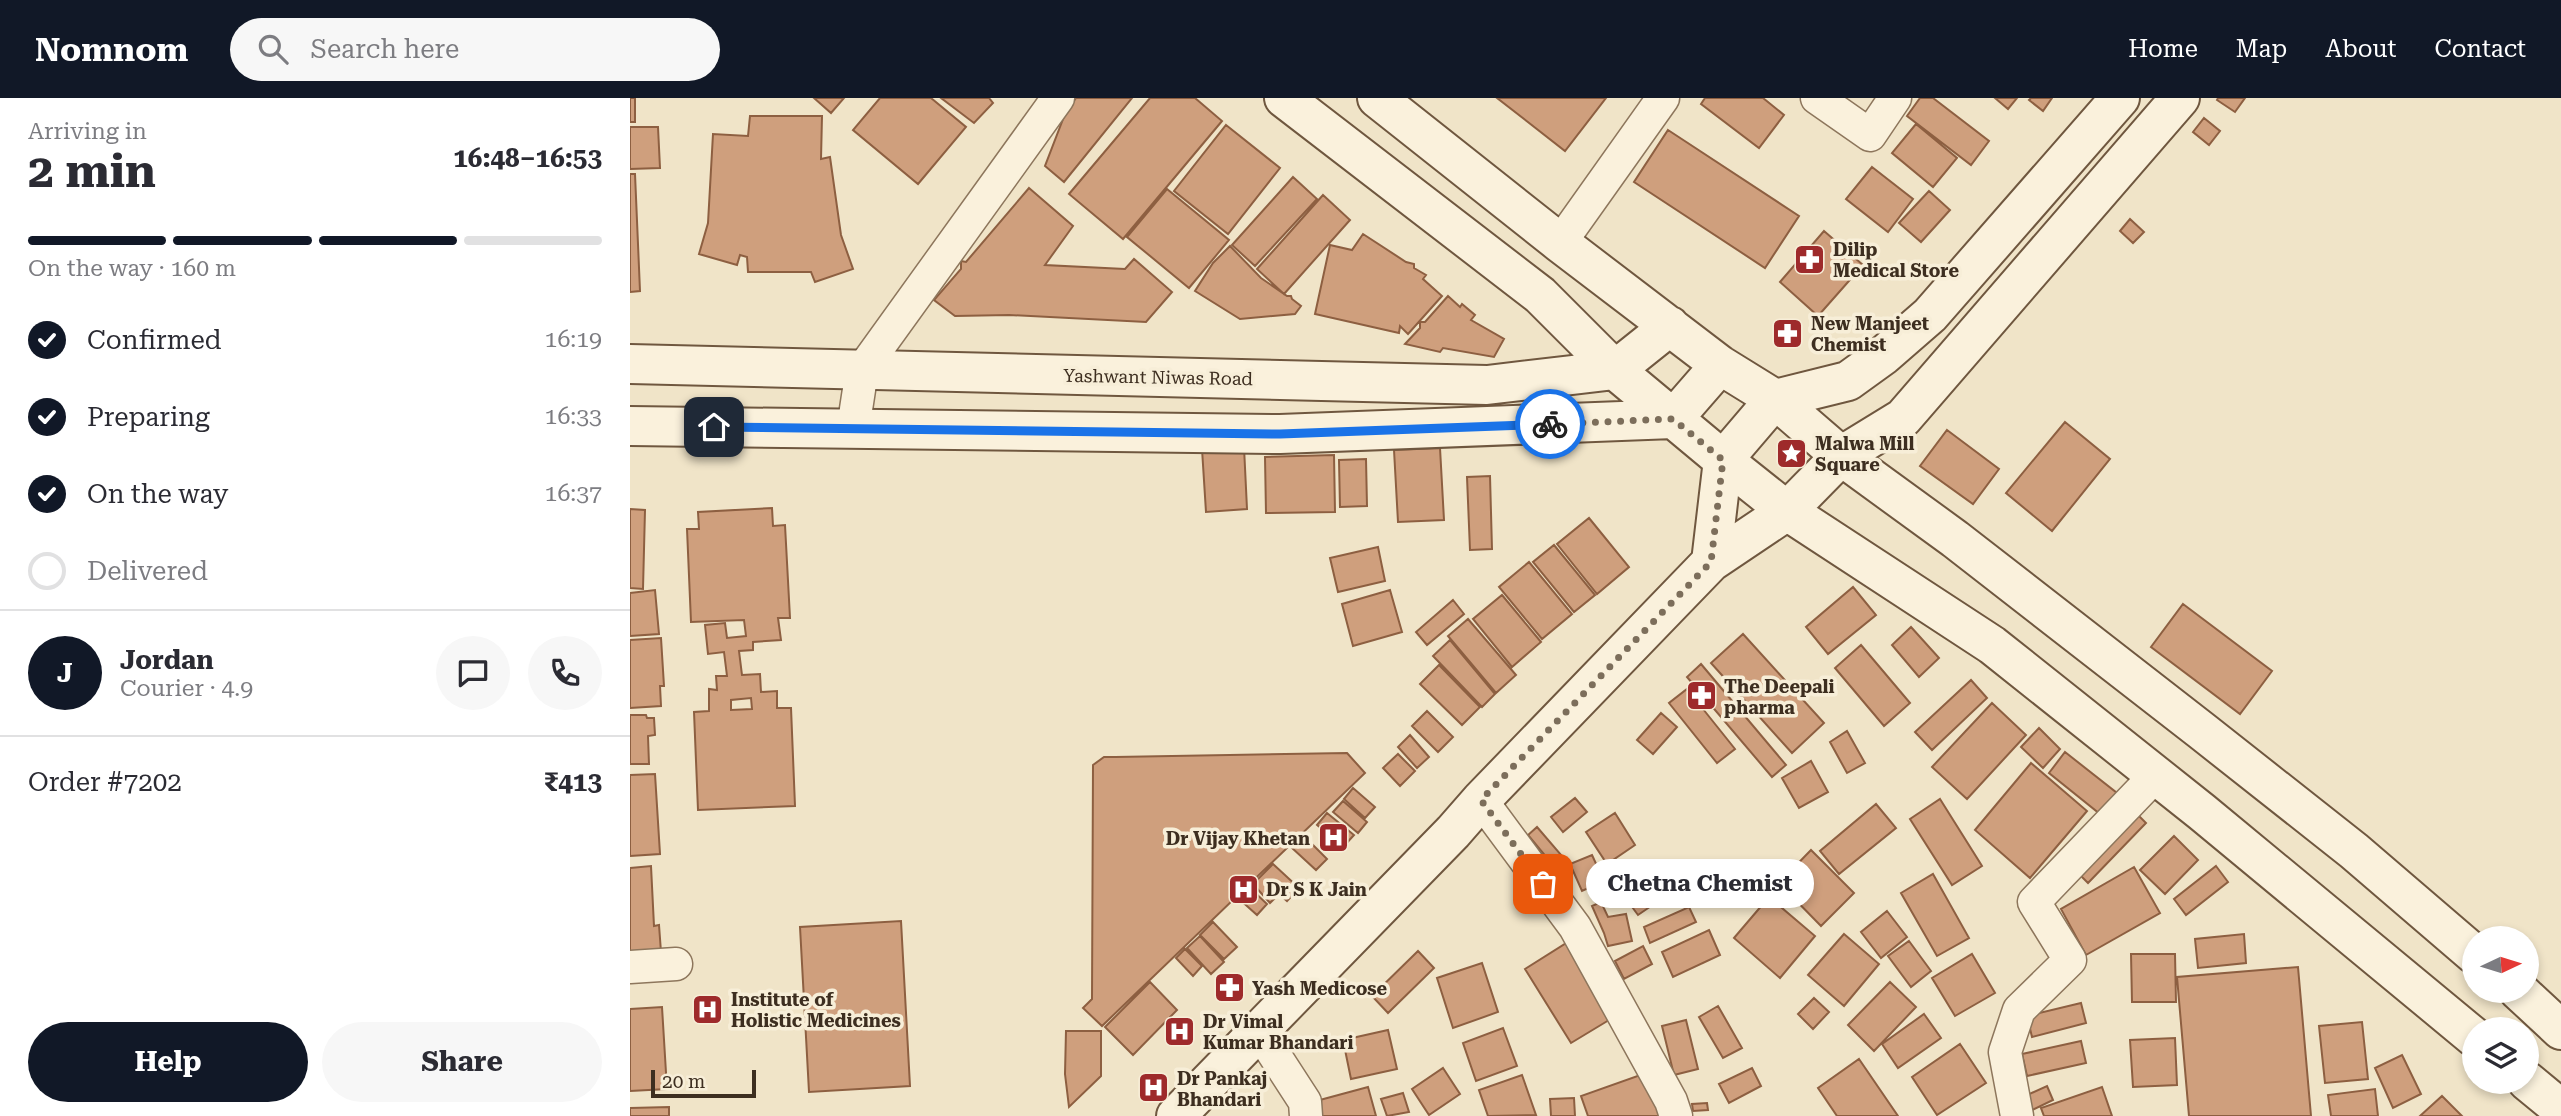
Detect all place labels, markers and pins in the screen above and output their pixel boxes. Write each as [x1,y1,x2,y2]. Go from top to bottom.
place label: Dilip Medical Store [1833,239,1959,281]
pharmacy icon: Dilip Medical Store [1793,242,1827,276]
place label: New Manjeet Chemist [1811,313,1929,355]
pharmacy icon: New Manjeet Chemist [1771,316,1805,350]
pin [684,397,744,457]
place label: Malwa Mill Square [1815,433,1914,475]
place icon: Malwa Mill Square [1775,436,1809,470]
place label: The Deepali pharma [1724,676,1834,718]
pharmacy icon: The Deepali pharma [1684,679,1718,713]
hospital icon: Dr Vijay Khetan [1316,821,1350,855]
place label: Dr Vijay Khetan [1166,828,1310,849]
pin [1513,854,1573,914]
callout: Chetna Chemist [1585,860,1812,908]
hospital icon: Dr S K Jain [1226,872,1260,906]
place label: Dr S K Jain [1266,879,1367,900]
pharmacy icon: Yash Medicose [1212,971,1246,1005]
place label: Yash Medicose [1252,978,1388,999]
place label: Institute of Holistic Medicines [731,989,901,1031]
hospital icon: Institute of Holistic Medicines [691,992,725,1026]
place label: Dr Vimal Kumar Bhandari [1203,1011,1353,1053]
hospital icon: Dr Vimal Kumar Bhandari [1163,1014,1197,1048]
place label: Dr Pankaj Bhandari [1177,1068,1267,1110]
hospital icon: Dr Pankaj Bhandari [1137,1071,1171,1105]

